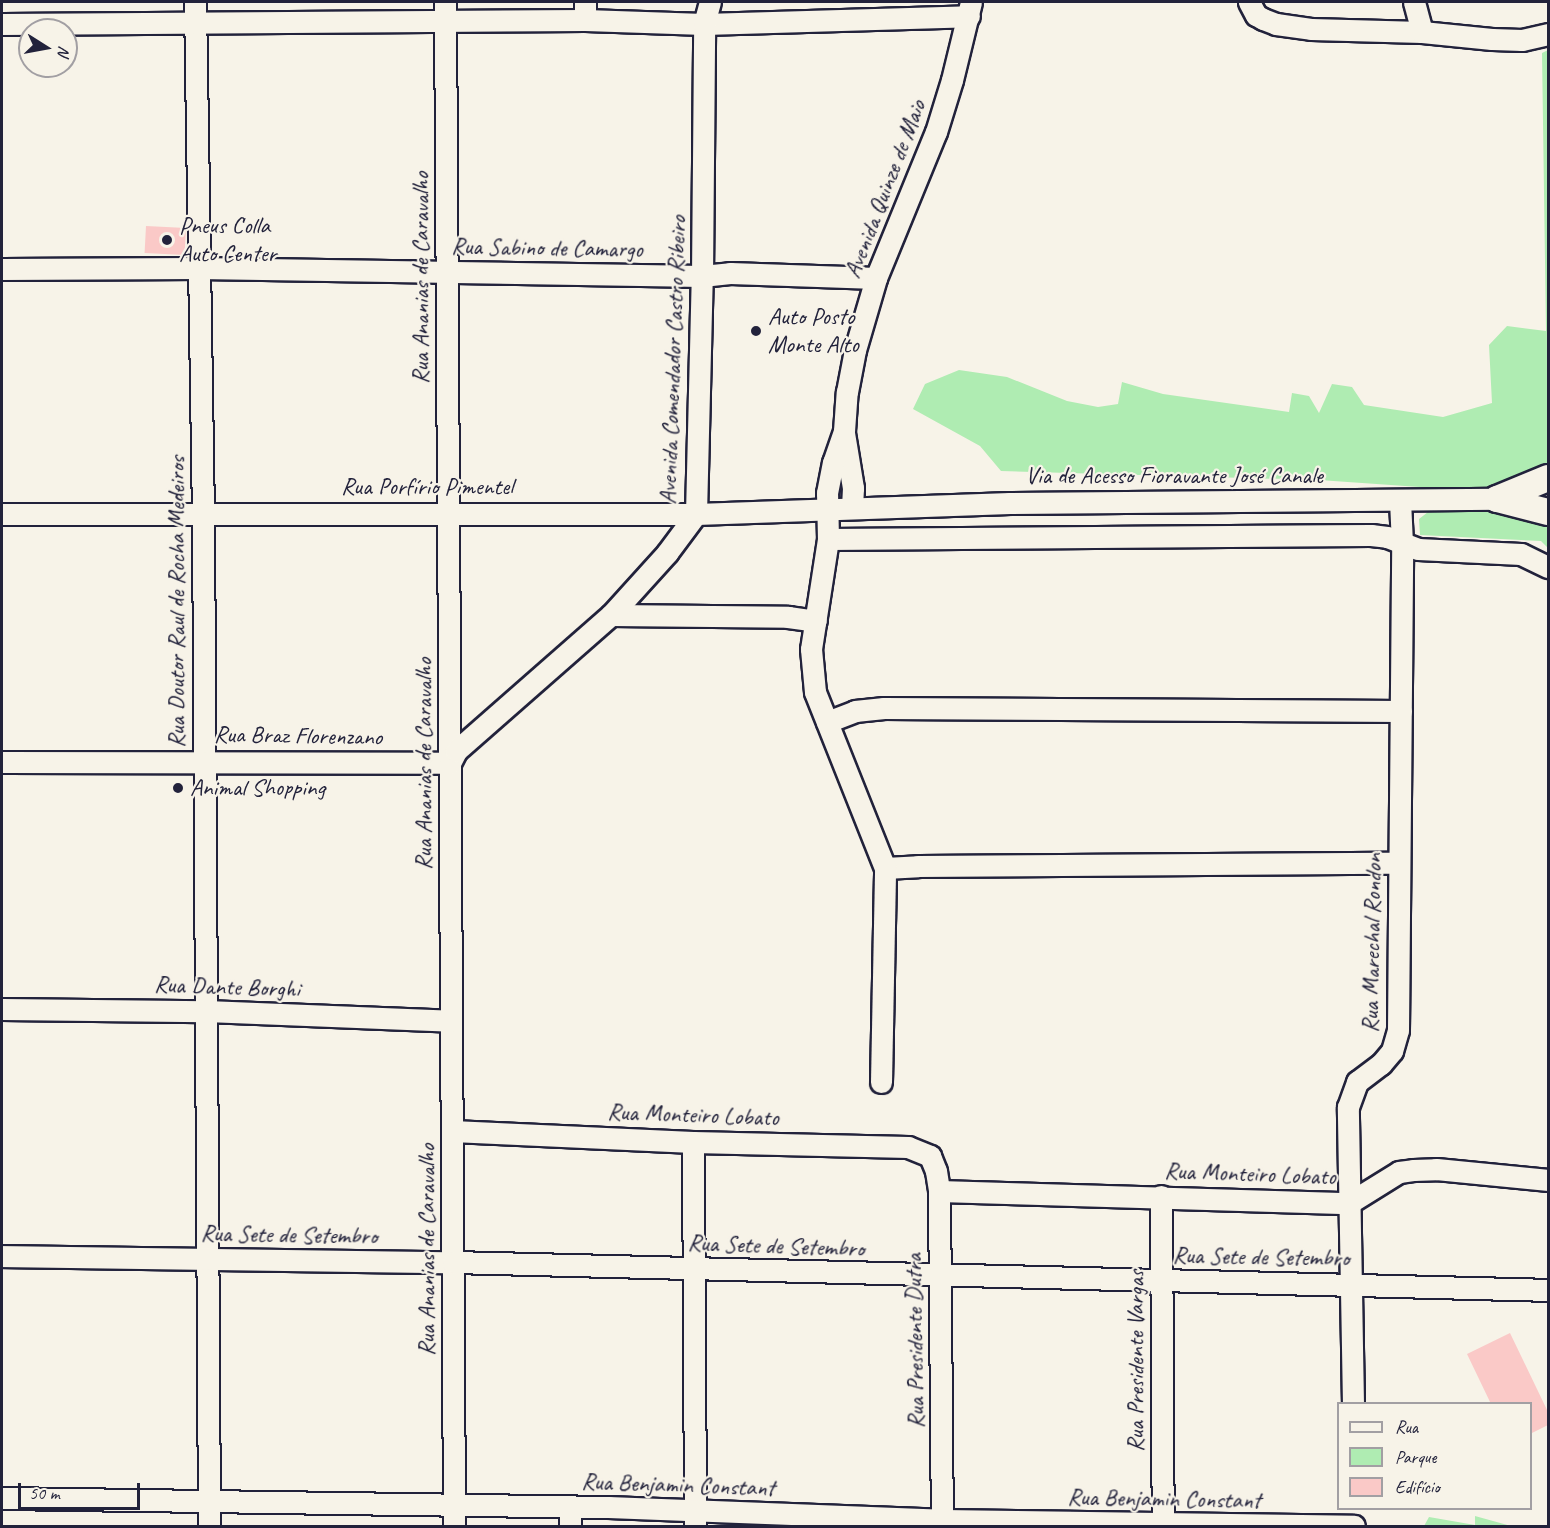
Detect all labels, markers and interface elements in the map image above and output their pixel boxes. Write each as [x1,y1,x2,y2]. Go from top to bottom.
north arrow [18,18,78,78]
text: N [53,44,74,58]
street label: Avenida Quinze de Maio [838,96,932,282]
street label: Rua Ananias de Caravalho [407,171,435,385]
place label: Pneus Colla Auto Center [179,212,276,268]
street label: Avenida Comendador Castro Ribeiro [654,215,692,505]
street label: Rua Sabino de Camargo [451,232,643,264]
marker: Pneus Colla Auto Center [160,233,174,247]
place label: Auto Posto Monte Alto [768,303,859,359]
marker: Auto Posto Monte Alto [749,324,763,338]
street label: Rua Doutor Raul de Rocha Medeiros [163,456,191,748]
street label: Via de Acesso Fioravante José Canale [1025,462,1323,490]
street label: Rua Porfírio Pimentel [342,473,512,501]
street label: Rua Ananias de Caravalho [410,657,438,871]
street label: Rua Braz Florenzano [213,720,383,752]
place label: Animal Shopping [190,774,325,802]
marker: Animal Shopping [171,781,185,795]
street label: Rua Marechal Rondon [1356,853,1388,1033]
street label: Rua Dante Borghi [153,970,301,1004]
street label: Rua Monteiro Lobato [607,1098,779,1132]
street label: Rua Ananias de Caravalho [413,1143,441,1357]
street label: Rua Monteiro Lobato [1164,1157,1336,1191]
street label: Rua Sete de Setembro [200,1219,378,1251]
street label: Rua Sete de Setembro [687,1229,865,1263]
street label: Rua Sete de Setembro [1172,1241,1350,1273]
street label: Rua Presidente Dutra [899,1253,931,1429]
street label: Rua Presidente Vargas [1122,1270,1150,1452]
legend [1337,1402,1532,1510]
text: Rua [1395,1416,1418,1438]
text: Parque [1395,1446,1436,1468]
street label: Rua Benjamin Constant [582,1467,774,1503]
scale bar [21,1471,142,1509]
text: Edifício [1395,1476,1440,1498]
text: 50 m [29,1482,60,1504]
street label: Rua Benjamin Constant [1068,1483,1260,1515]

